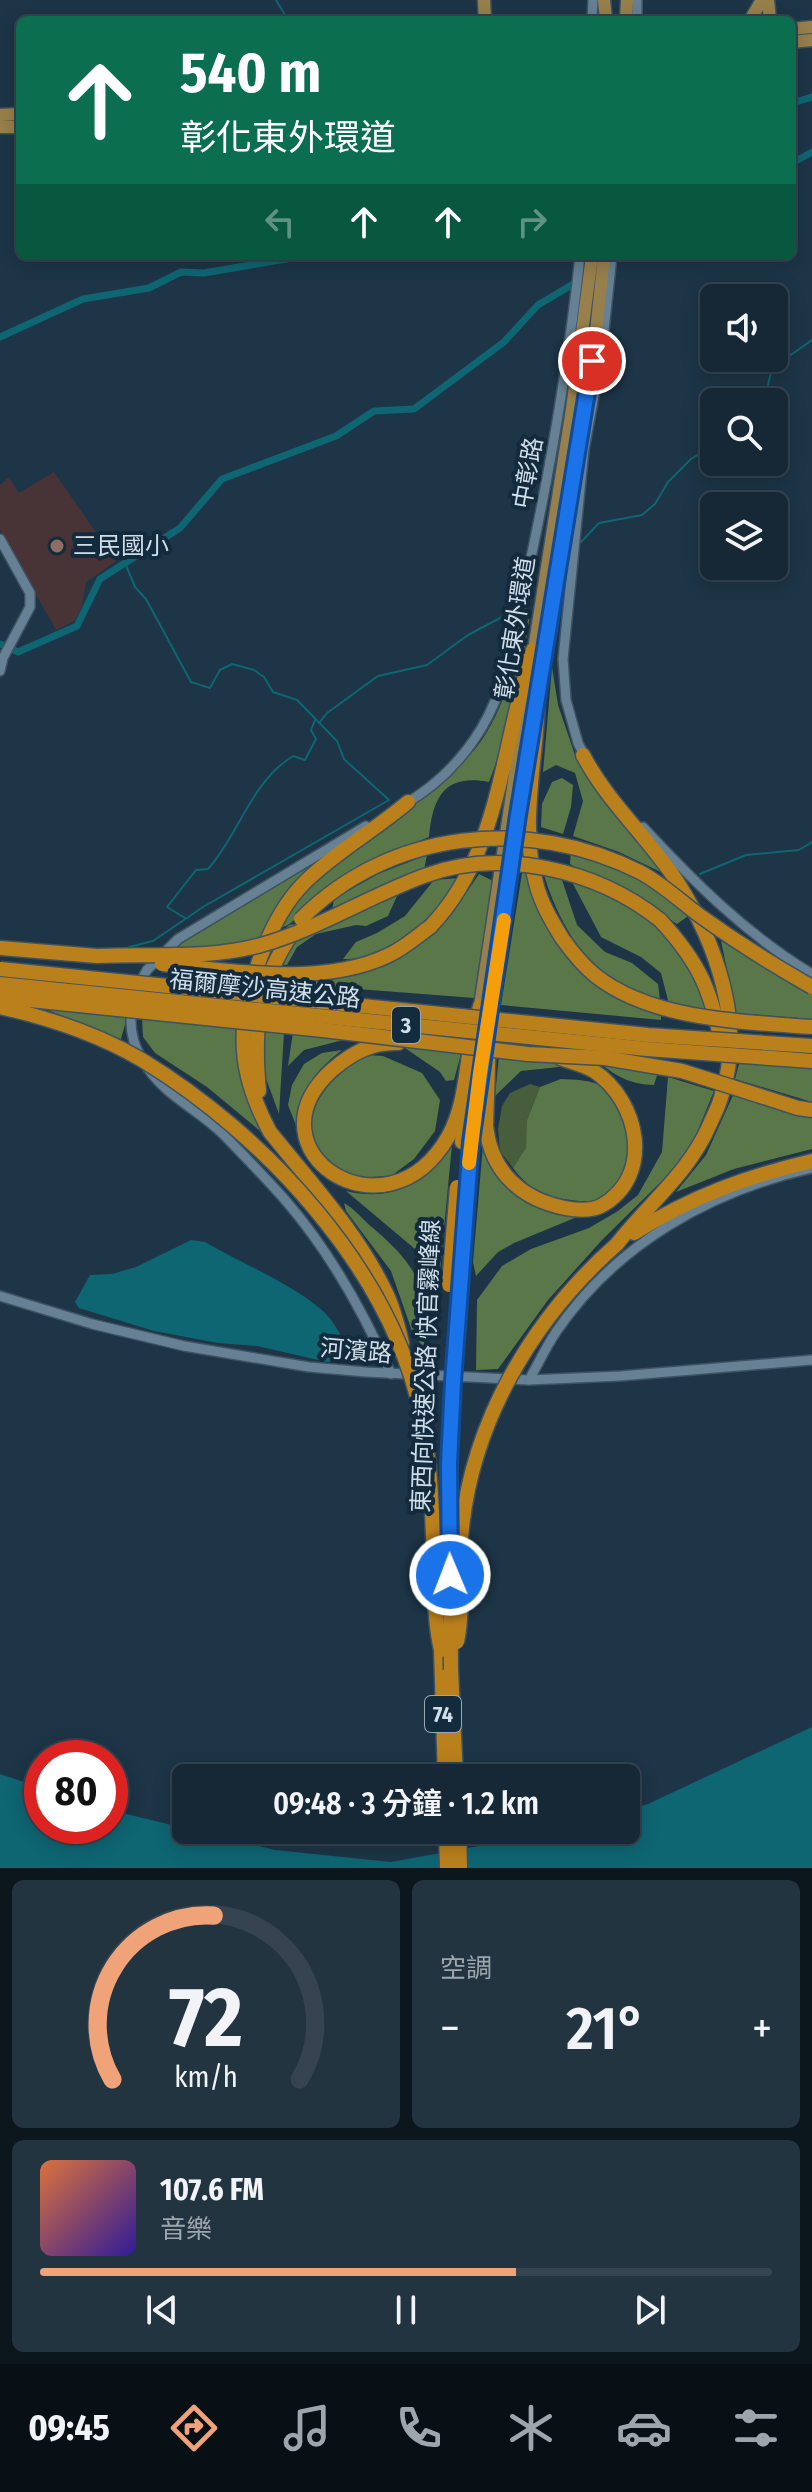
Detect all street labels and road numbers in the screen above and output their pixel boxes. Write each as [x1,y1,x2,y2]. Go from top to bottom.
street label: 中彰路 [508,435,548,511]
street label: 彰化東外環道 [490,555,540,701]
street label: 福爾摩沙高速公路 [168,965,362,1013]
road number: 3 [392,1007,420,1043]
street label: 東西向快速公路 快官霧峰線 [407,1219,445,1513]
street label: 河濱路 [319,1334,393,1368]
road number: 74 [425,1696,461,1732]

